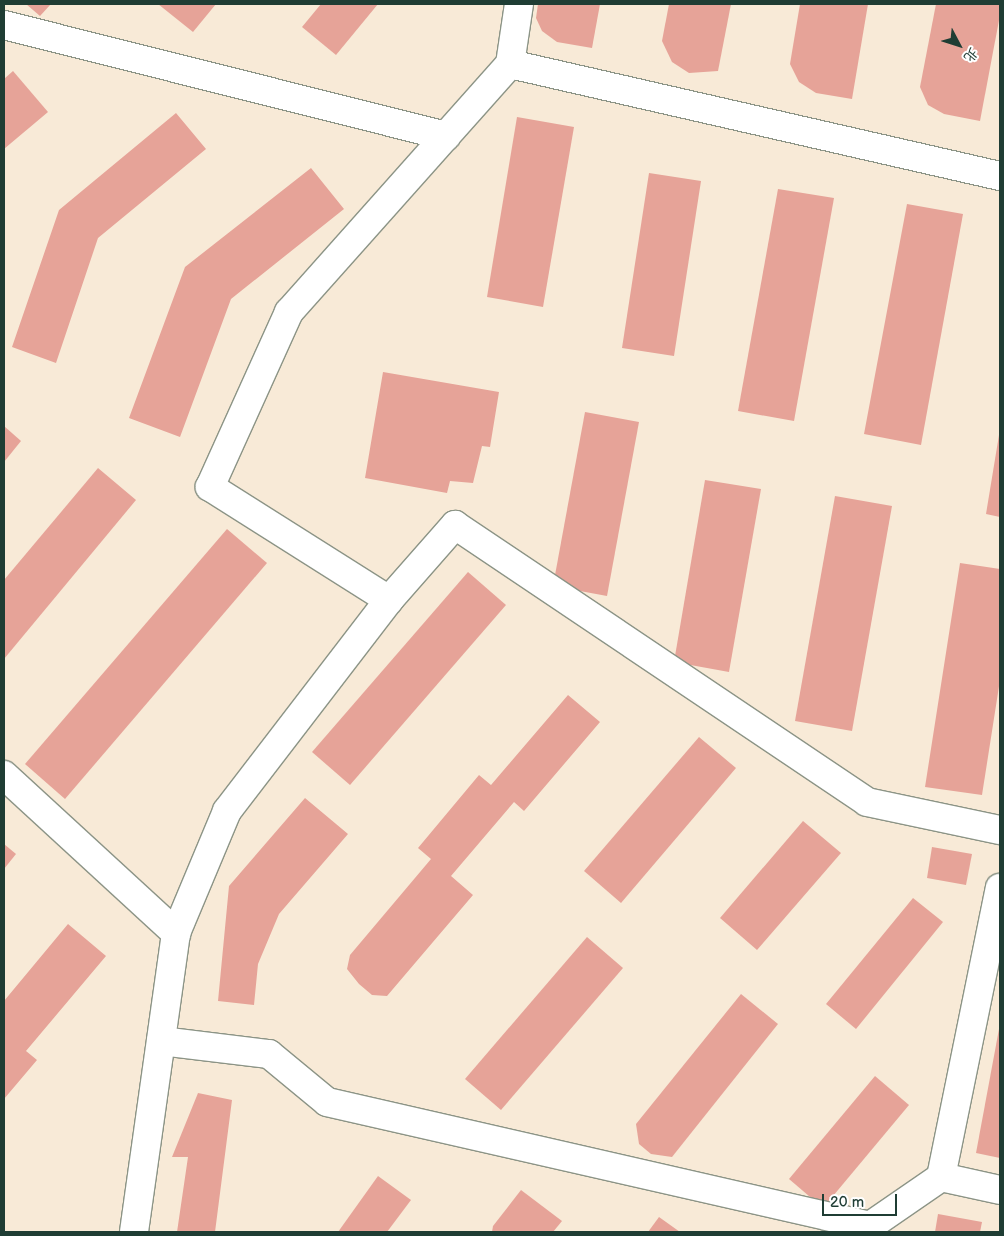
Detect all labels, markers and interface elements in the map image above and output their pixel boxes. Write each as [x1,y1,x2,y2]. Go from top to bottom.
north arrow [934,20,984,70]
text: 北 [960,44,982,66]
scale bar [824,1184,899,1216]
text: 20 m [830,1193,864,1212]

